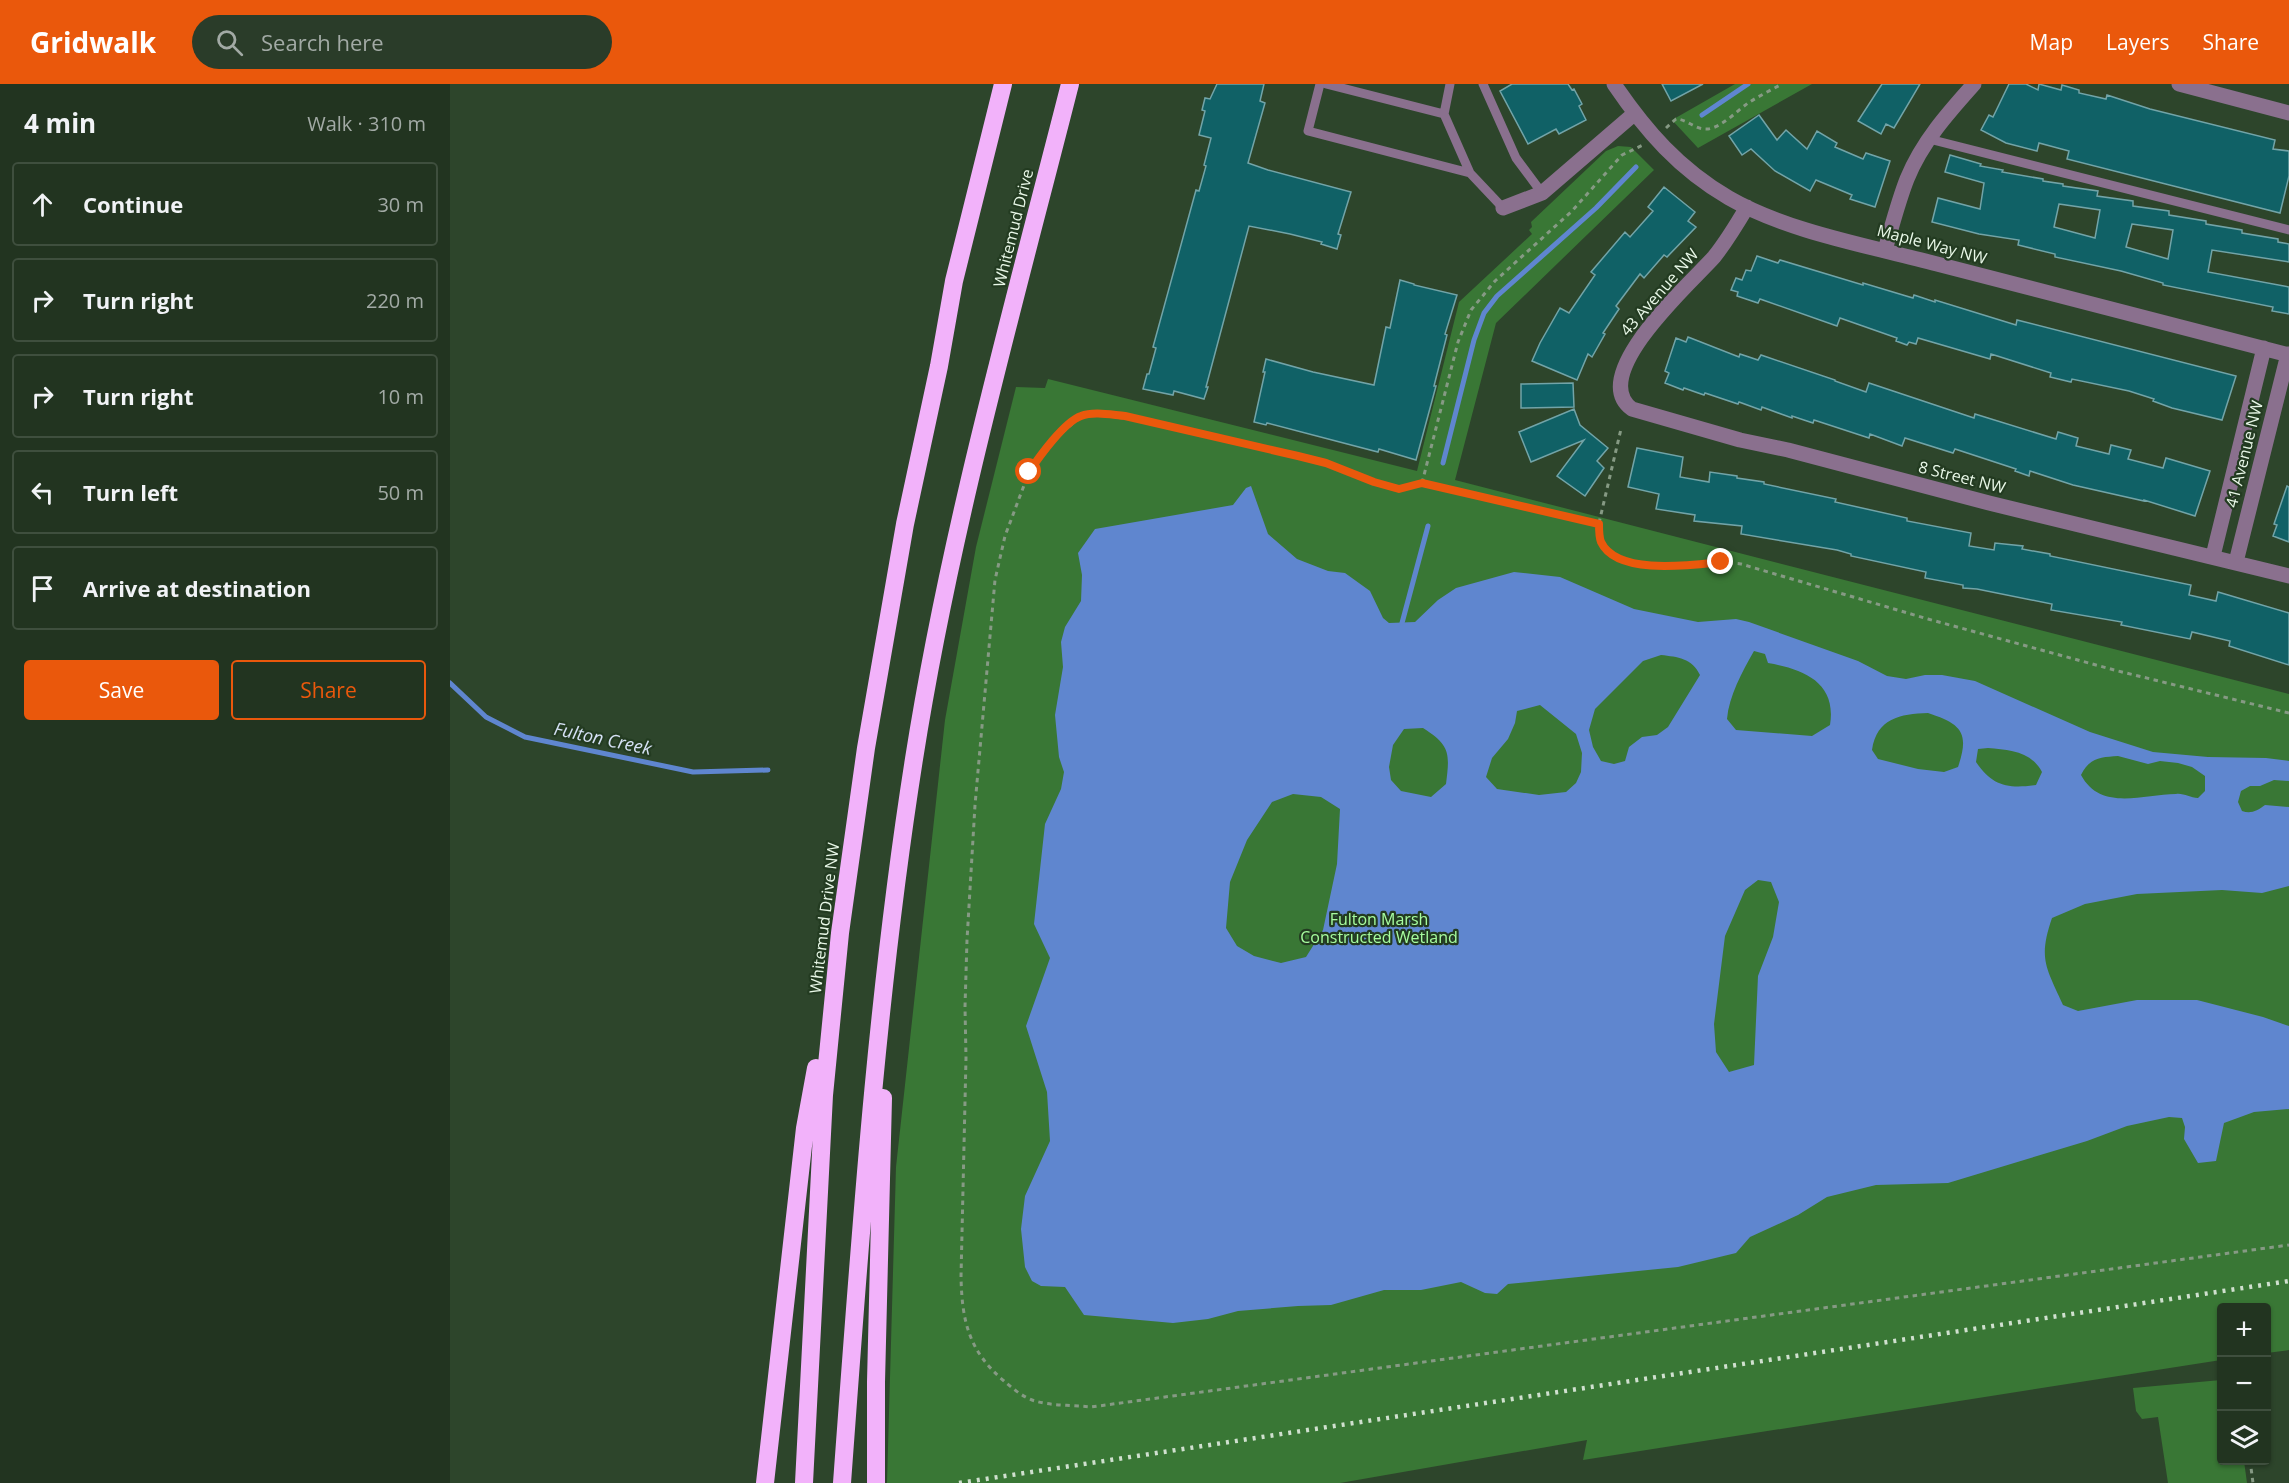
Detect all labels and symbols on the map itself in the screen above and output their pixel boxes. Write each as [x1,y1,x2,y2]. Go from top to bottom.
street label: Whitemud Drive [988,167,1038,289]
street label: Maple Way NW [1875,219,1990,269]
street label: 43 Avenue NW [1615,243,1703,340]
street label: 41 Avenue NW [2220,398,2268,510]
street label: 8 Street NW [1916,456,2008,498]
route start [1015,458,1041,484]
route end [1707,548,1733,574]
water label: Fulton Creek [552,716,655,760]
street label: Whitemud Drive NW [804,841,844,995]
park label: Fulton Marsh Constructed Wetland [1300,908,1458,948]

